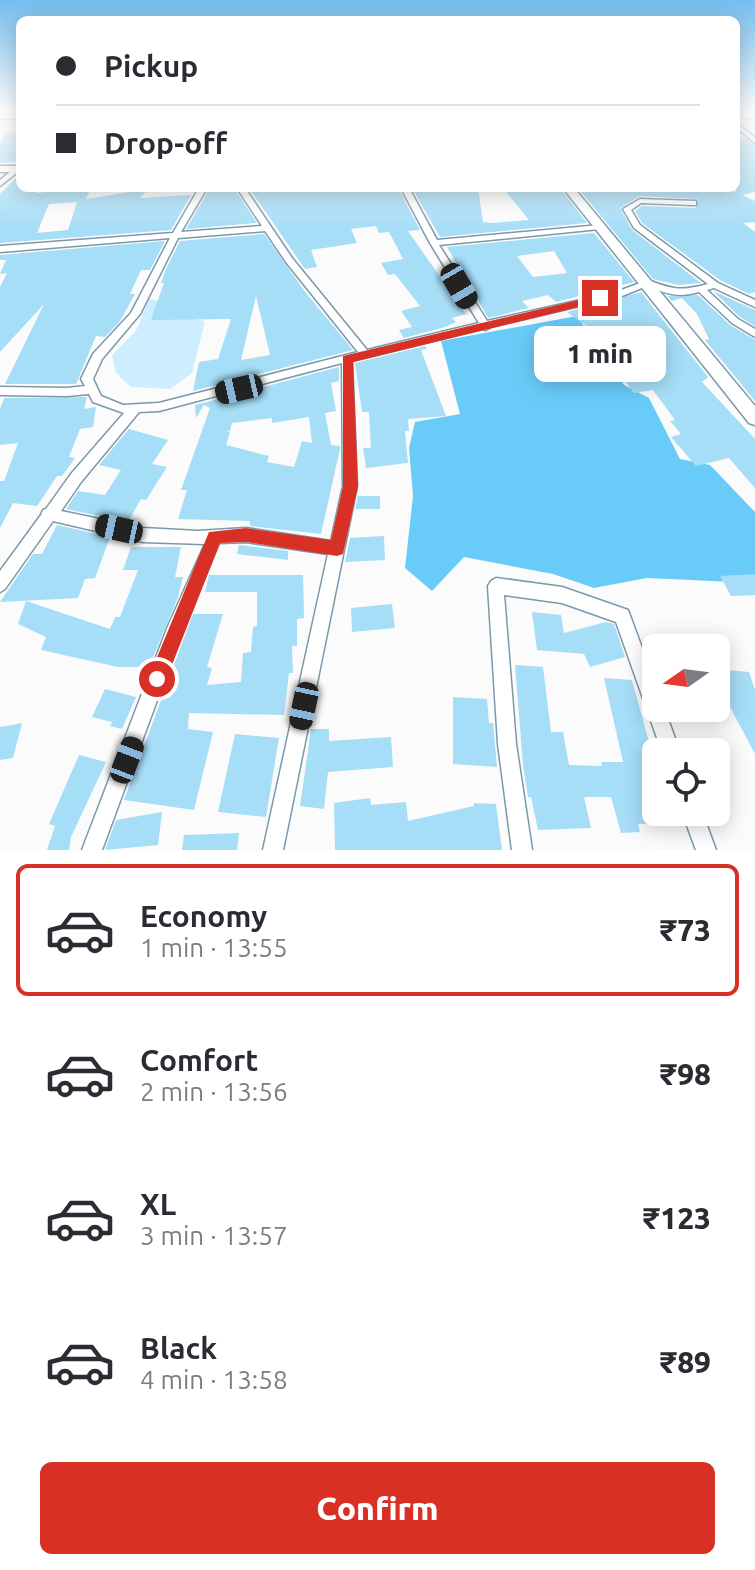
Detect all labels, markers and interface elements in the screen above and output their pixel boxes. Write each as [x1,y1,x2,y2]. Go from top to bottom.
text: Pickup [104,49,198,83]
text: Drop-off [104,126,227,160]
car [437,259,481,313]
route end [582,280,618,316]
callout: 1 min [534,326,666,382]
text: 1 min [567,339,633,368]
car [213,372,265,406]
car [93,512,145,546]
north arrow [642,634,730,722]
map controls [642,634,730,826]
route start [139,661,175,697]
car [287,680,321,732]
car [107,733,147,787]
button: locate [642,738,730,826]
icon: car [44,894,116,966]
text: Economy [140,899,267,933]
text: ₹73 [660,913,711,947]
text: 1 min · 13:55 [140,933,288,962]
icon: car [44,1038,116,1110]
text: Comfort [140,1043,258,1077]
text: ₹98 [660,1057,711,1091]
text: 2 min · 13:56 [140,1077,288,1106]
icon: car [44,1182,116,1254]
text: XL [140,1187,176,1221]
text: ₹123 [643,1201,711,1235]
text: 3 min · 13:57 [140,1221,288,1250]
icon: car [44,1326,116,1398]
text: Black [140,1331,217,1365]
text: ₹89 [660,1345,711,1379]
text: 4 min · 13:58 [140,1365,288,1394]
button: Confirm [40,1462,715,1554]

